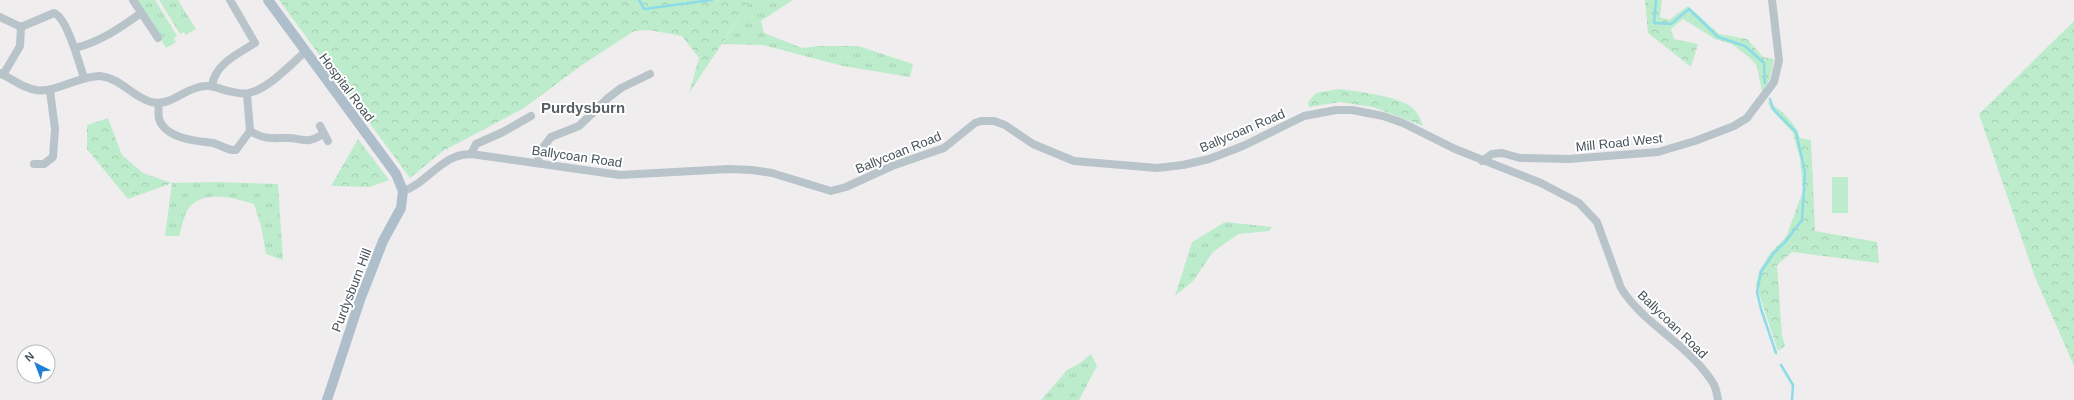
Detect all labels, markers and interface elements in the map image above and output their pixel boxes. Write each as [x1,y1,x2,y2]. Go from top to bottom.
street label: Hospital Road [316,50,377,124]
district label: Purdysburn [541,99,625,116]
street label: Ballycoan Road [1197,106,1287,155]
street label: Ballycoan Road [853,128,943,176]
street label: Mill Road West [1575,130,1664,155]
street label: Ballycoan Road [531,143,623,170]
street label: Purdysburn Hill [329,246,374,334]
street label: Ballycoan Road [1635,287,1711,361]
north arrow [16,344,56,384]
text: N [22,349,36,364]

